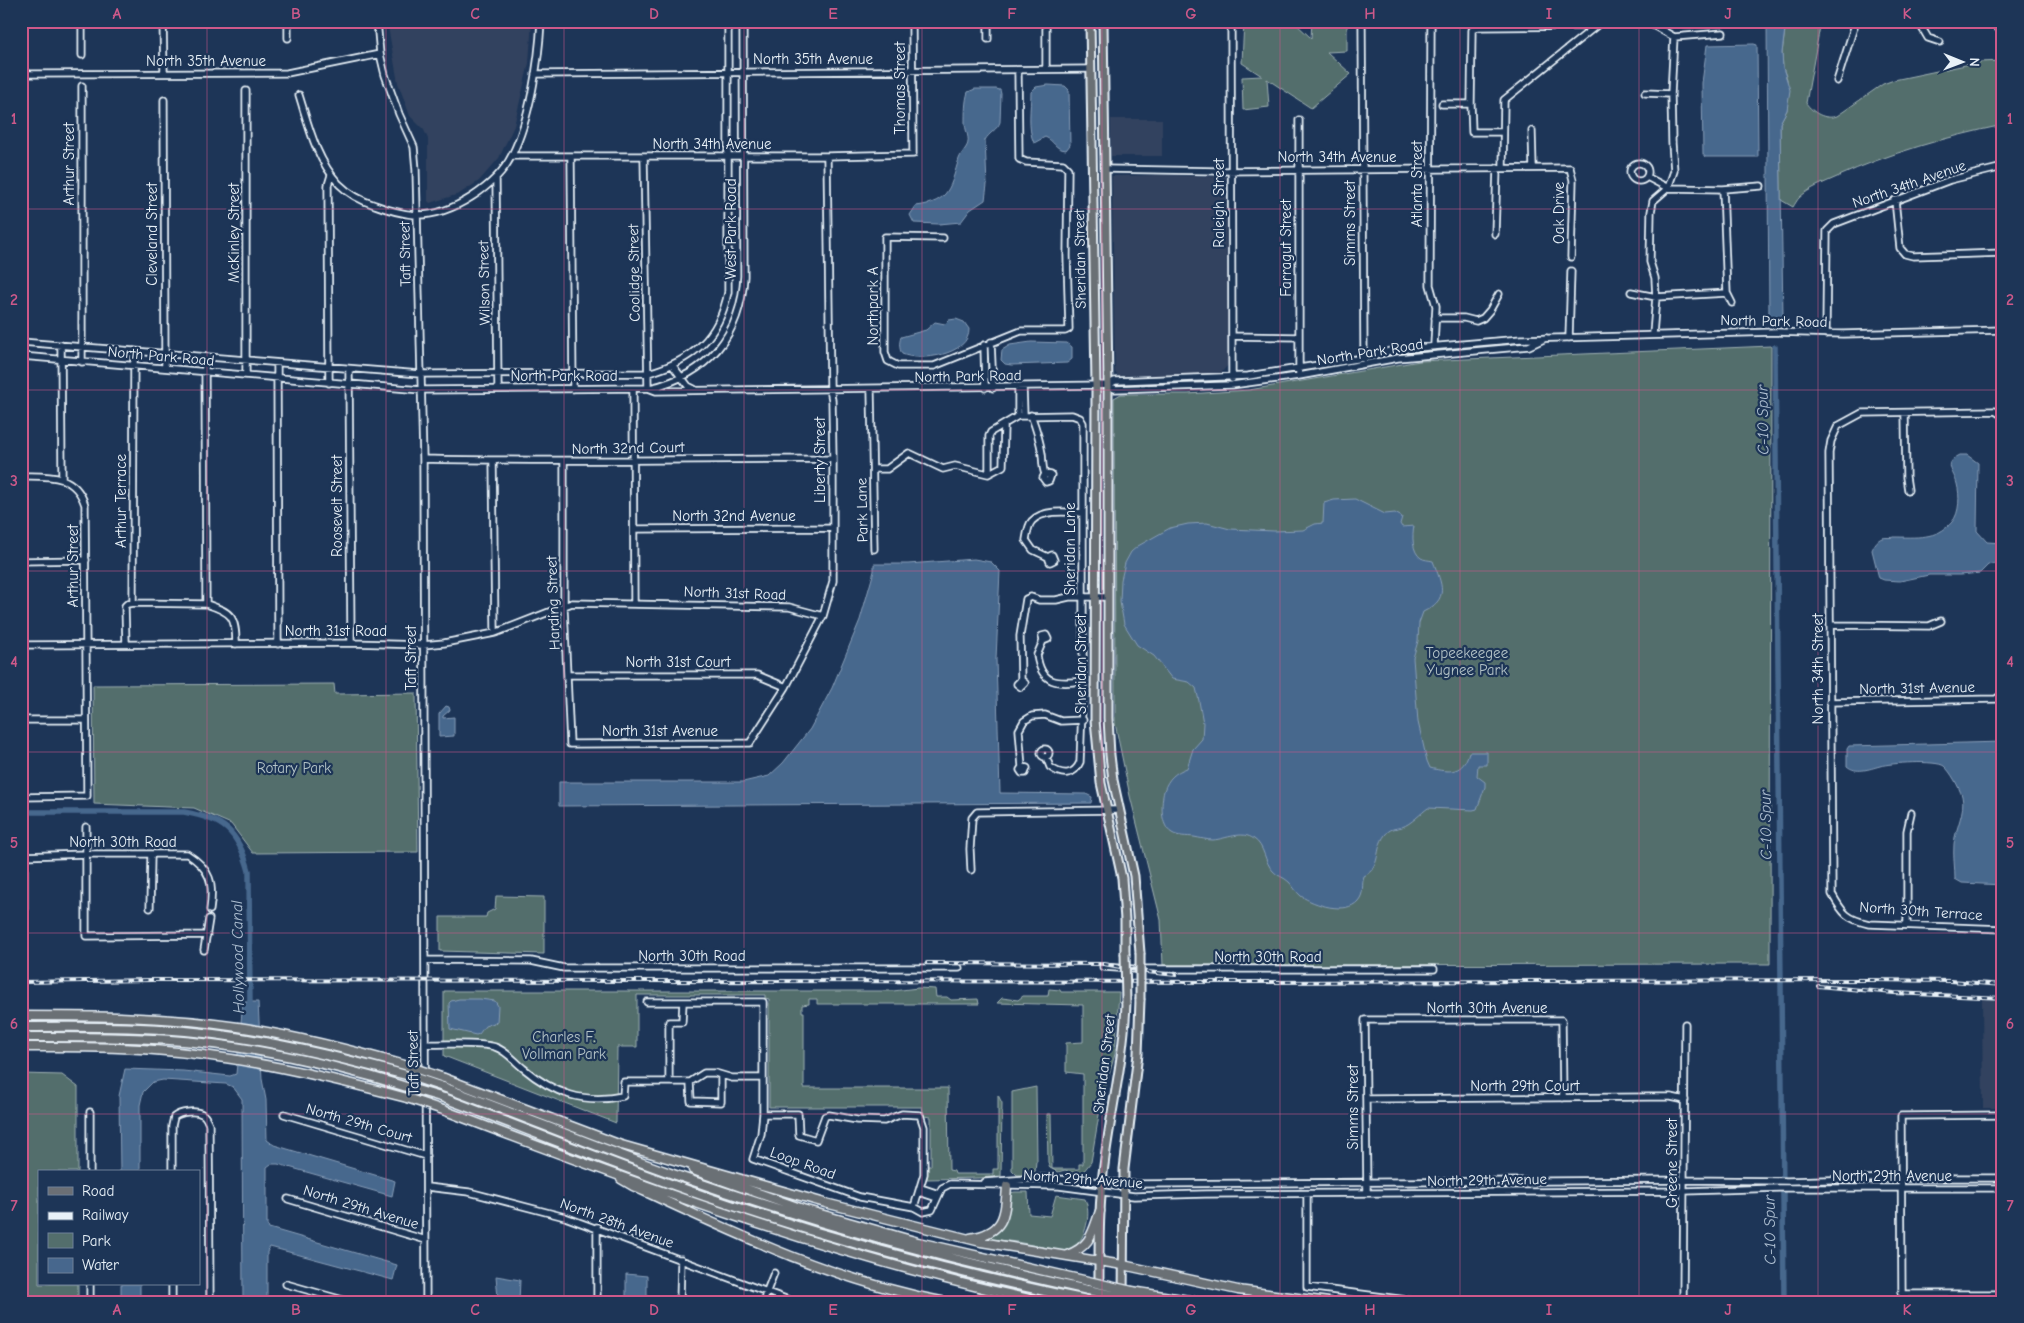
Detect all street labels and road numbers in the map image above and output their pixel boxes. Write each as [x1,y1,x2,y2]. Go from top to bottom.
street label: Thomas Street [891,41,909,134]
street label: North 35th Avenue [753,50,873,68]
street label: North 35th Avenue [146,52,266,70]
street label: Arthur Street [60,122,78,206]
street label: North 34th Avenue [653,135,772,153]
street label: Atlanta Street [1408,140,1426,227]
street label: North 34th Avenue [1278,148,1397,166]
street label: North 34th Avenue [1850,156,1969,212]
street label: Raleigh Street [1210,158,1228,248]
street label: West Park Road [722,178,740,280]
street label: Simms Street [1341,180,1359,266]
street label: Cleveland Street [143,182,161,286]
street label: McKinley Street [225,182,243,283]
street label: Oak Drive [1550,182,1568,244]
street label: Farragut Street [1277,199,1295,297]
street label: Sheridan Street [1070,208,1090,309]
street label: Taft Street [395,221,415,287]
street label: Coolidge Street [624,223,644,322]
street label: Wilson Street [474,240,494,326]
street label: Northpark A [864,266,882,345]
street label: North Park Road [1720,311,1828,331]
street label: North Park Road [1316,335,1424,369]
street label: North Park Road [107,342,215,370]
street label: North Park Road [914,366,1022,386]
street label: North Park Road [510,367,618,385]
street label: Liberty Street [811,416,829,503]
street label: North 32nd Court [571,438,685,458]
street label: Arthur Terrace [112,454,130,548]
street label: Roosevelt Street [328,454,346,557]
street label: Park Lane [852,477,872,542]
street label: Sheridan Lane [1061,502,1079,596]
street label: North 32nd Avenue [672,507,796,525]
street label: Arthur Street [64,524,82,608]
street label: Harding Street [542,555,564,650]
street label: North 31st Road [683,582,787,604]
street label: Sheridan Street [1072,613,1090,714]
street label: North 34th Street [1809,613,1827,724]
street label: North 31st Road [285,622,387,640]
street label: Taft Street [402,625,420,691]
street label: North 31st Court [625,653,731,671]
street label: North 31st Avenue [1859,678,1976,698]
street label: North 31st Avenue [602,722,718,740]
street label: North 30th Road [69,833,177,851]
street label: North 30th Terrace [1859,898,1984,924]
street label: North 30th Road [638,947,746,965]
street label: North 30th Road [1214,948,1322,966]
street label: North 30th Avenue [1427,999,1548,1017]
street label: Sheridan Street [1089,1013,1119,1115]
street label: Taft Street [403,1030,423,1096]
street label: Simms Street [1344,1064,1362,1150]
street label: North 29th Court [1470,1077,1580,1095]
street label: North 29th Court [304,1099,415,1147]
street label: Greene Street [1663,1117,1681,1208]
street label: Loop Road [768,1143,838,1183]
street label: North 29th Avenue [1023,1166,1144,1192]
street label: North 29th Avenue [1832,1167,1952,1185]
street label: North 29th Avenue [1427,1170,1548,1190]
street label: North 29th Avenue [301,1181,421,1233]
street label: North 28th Avenue [558,1194,677,1252]

